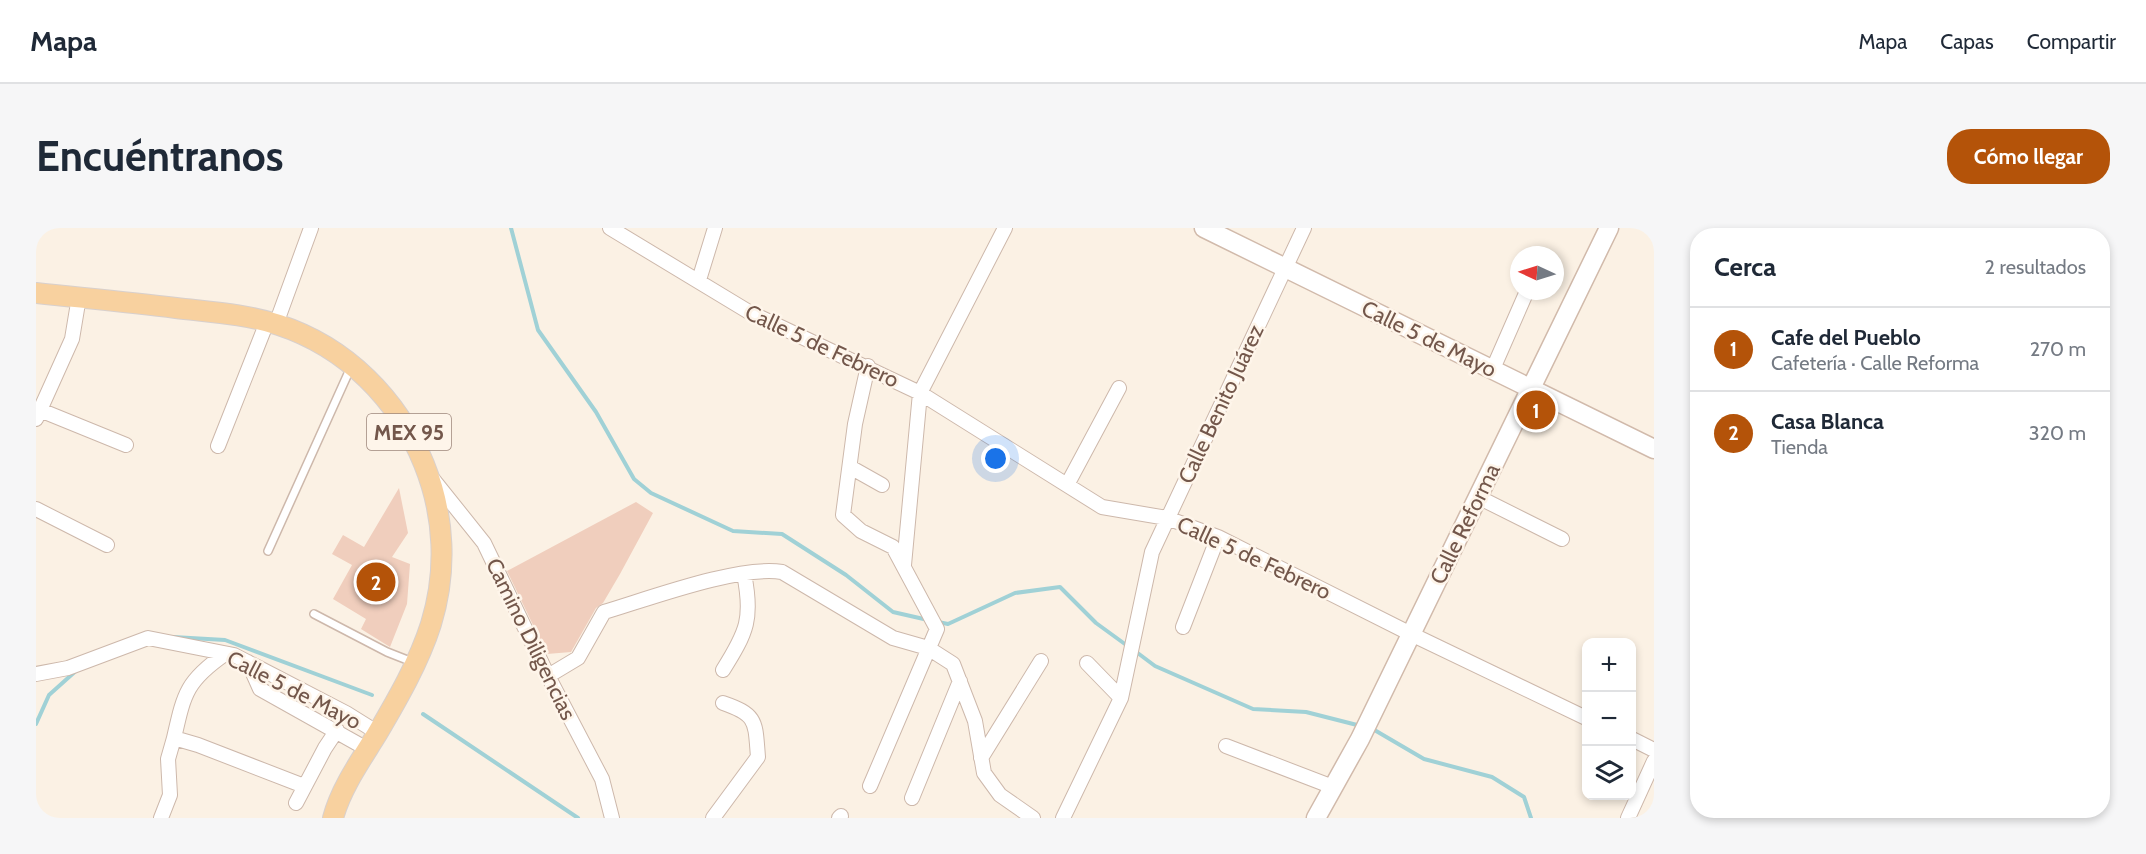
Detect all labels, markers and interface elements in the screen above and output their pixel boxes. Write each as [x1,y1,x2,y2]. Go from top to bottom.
text: Mapa [30,24,97,58]
text: Mapa [1859,29,1907,54]
text: Capas [1940,29,1994,54]
text: Compartir [2027,29,2116,54]
button: Cómo llegar [1947,129,2110,184]
text: Encuéntranos [36,130,284,182]
north arrow [1510,246,1564,300]
text: Cerca [1714,251,1776,283]
text: 2 resultados [1985,255,2086,279]
street label: Calle 5 de Mayo [1357,295,1501,383]
street label: Calle 5 de Febrero [741,299,903,393]
street label: Calle Benito Juárez [1172,320,1270,488]
text: Cafe del Pueblo [1771,324,1921,351]
text: 1 [1730,337,1737,361]
text: 270 m [2030,337,2086,361]
text: Cafetería · Calle Reforma [1771,351,1979,375]
pin: 1 [1516,388,1556,432]
text: Casa Blanca [1771,408,1884,435]
road number: MEX 95 [367,414,451,450]
text: 2 [1728,421,1739,445]
text: 320 m [2029,421,2086,445]
text: Tienda [1771,435,1828,459]
your location [981,444,1010,473]
street label: Calle Reforma [1424,459,1506,589]
street label: Calle 5 de Febrero [1173,511,1335,605]
street label: Camino Diligencias [480,554,582,724]
pin: 2 [356,560,396,604]
map controls [1582,638,1636,800]
button: + [1582,638,1636,692]
street label: Calle 5 de Mayo [223,645,365,735]
button: − [1582,692,1636,746]
button: layers [1582,746,1636,800]

